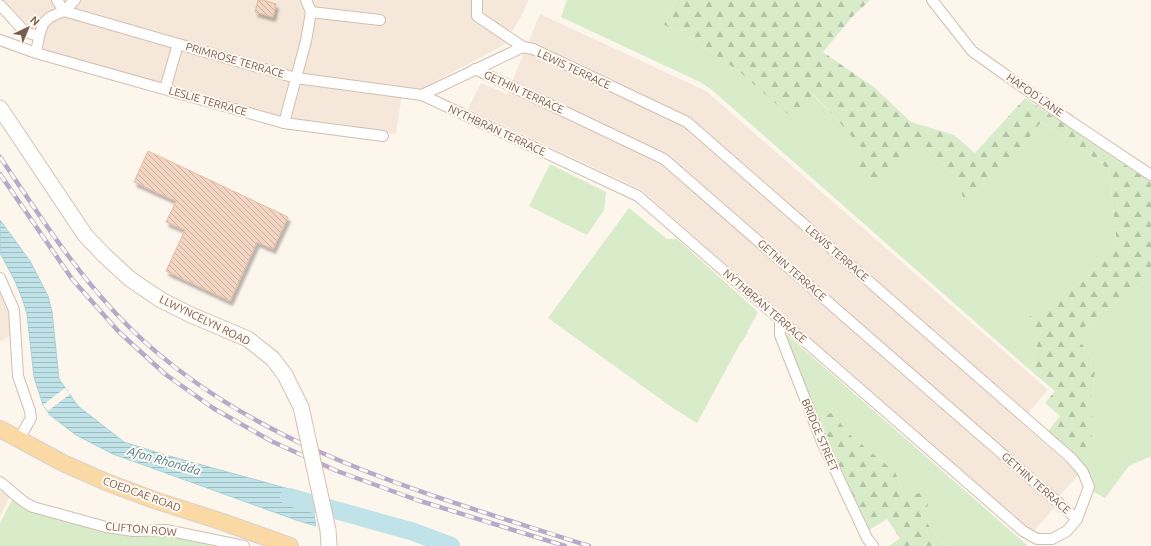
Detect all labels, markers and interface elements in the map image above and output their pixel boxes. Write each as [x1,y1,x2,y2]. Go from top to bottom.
north arrow [8,8,48,48]
text: N [28,14,42,28]
street label: PRIMROSE TERRACE [184,40,286,80]
street label: LEWIS TERRACE [536,47,612,91]
street label: GETHIN TERRACE [482,68,566,116]
street label: HAFOD LANE [1004,71,1066,119]
street label: LESLIE TERRACE [167,84,249,118]
street label: NYTHBRAN TERRACE [446,102,548,158]
street label: LEWIS TERRACE [803,222,871,284]
street label: GETHIN TERRACE [755,237,829,303]
street label: NYTHBRAN TERRACE [721,267,809,345]
street label: LLWYNCELYN ROAD [158,293,253,347]
street label: BRIDGE STREET [799,397,841,473]
water label: Afon Rhondda [125,444,202,477]
street label: GETHIN TERRACE [999,450,1073,516]
street label: COEDCAE ROAD [101,474,183,514]
street label: CLIFTON ROW [105,520,177,538]

